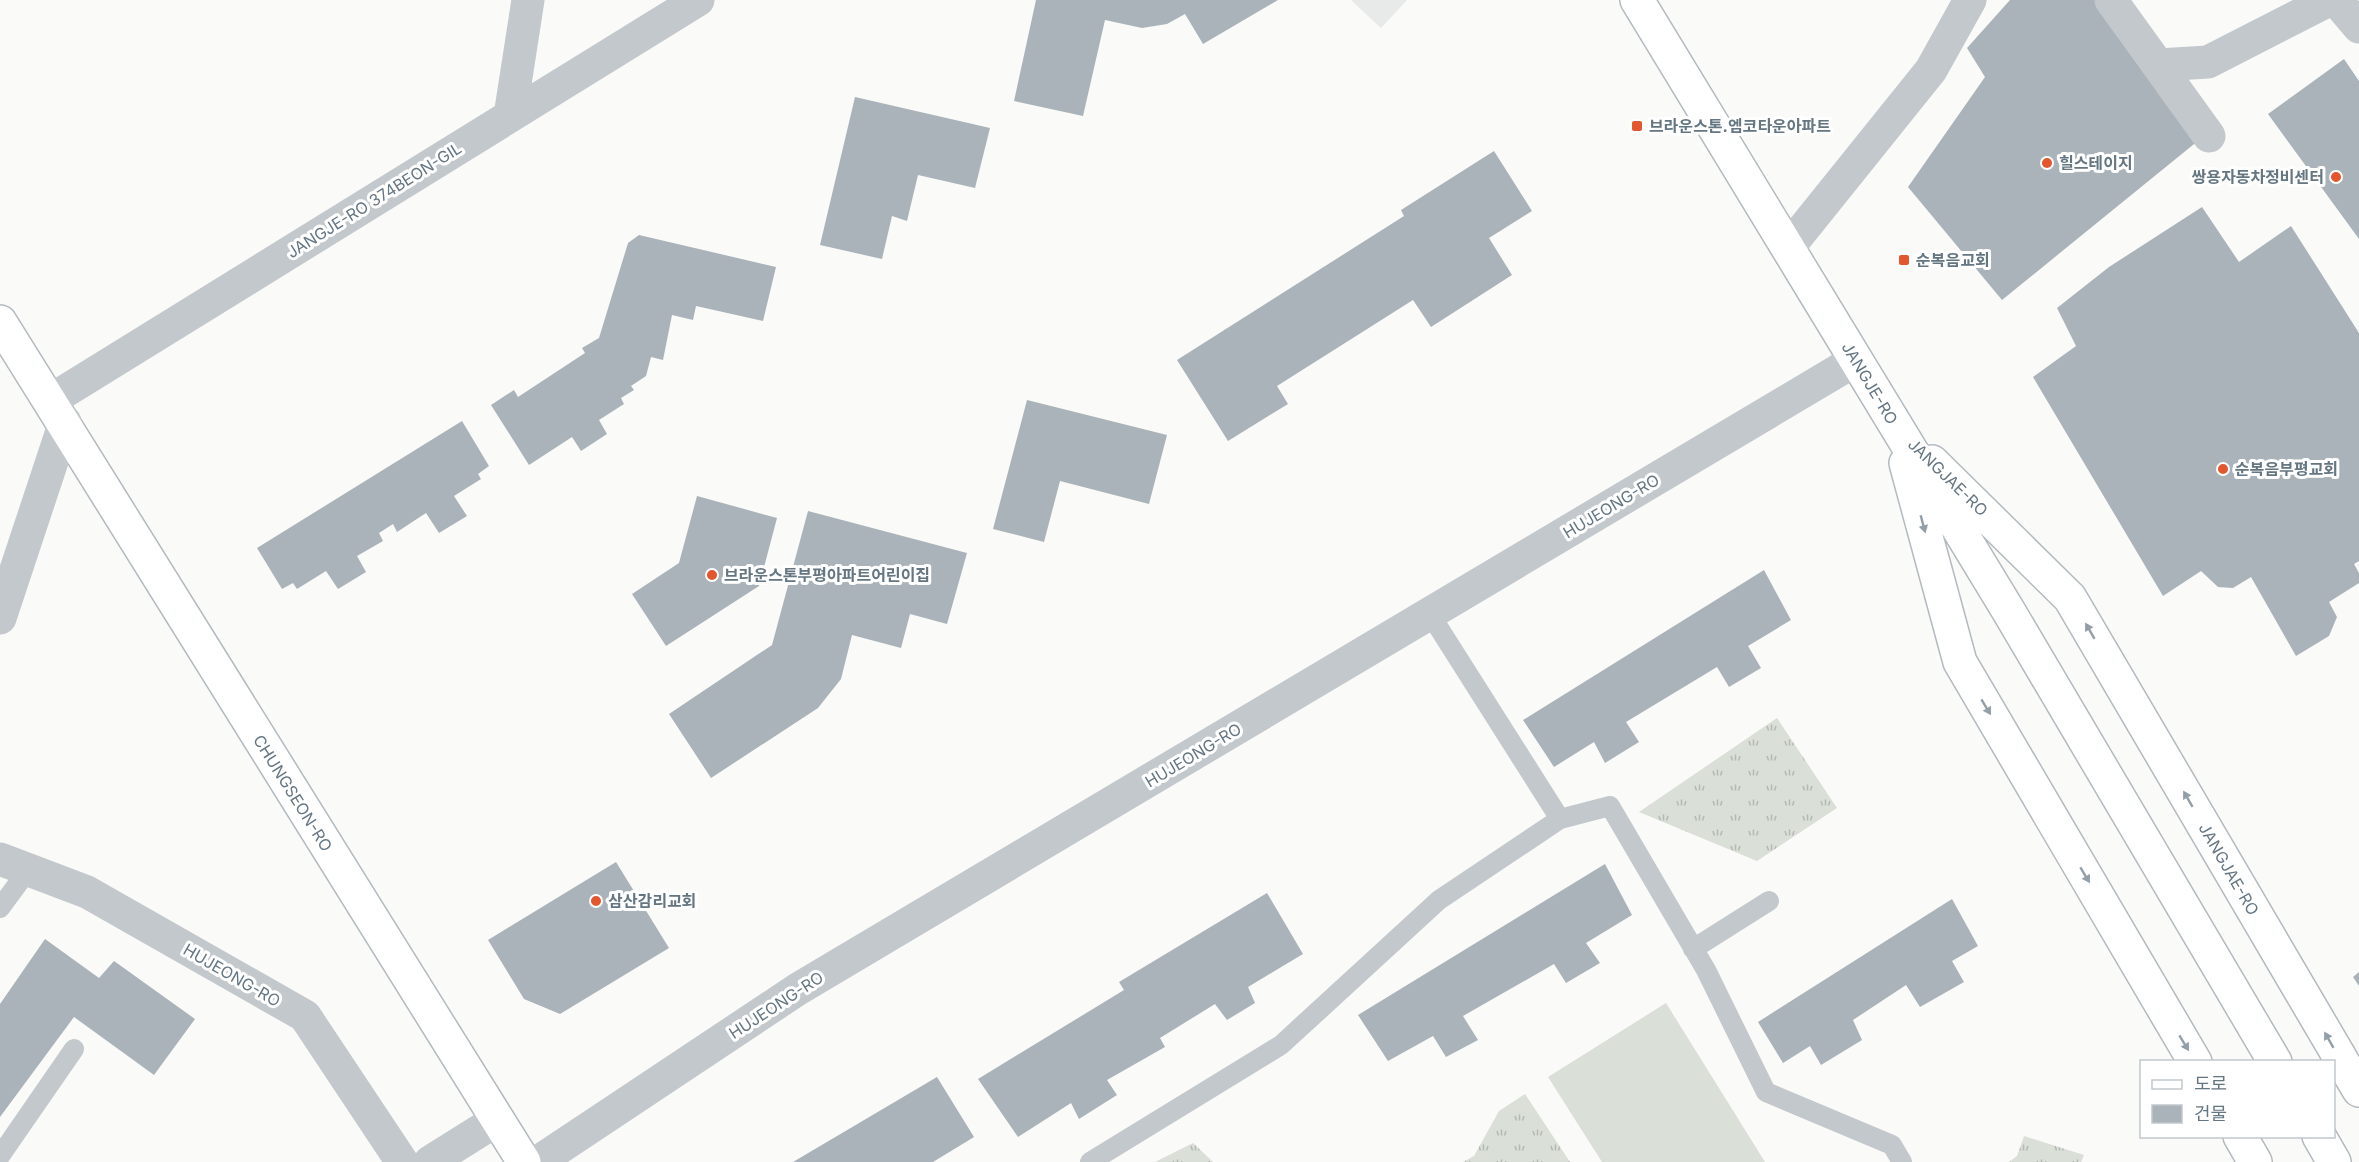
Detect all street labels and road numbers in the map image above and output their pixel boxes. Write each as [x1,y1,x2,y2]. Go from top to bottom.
street label: JANGJE-RO 374BEON-GIL [283,138,465,262]
street label: JANGJE-RO [1838,338,1902,428]
street label: JANGJAE-RO [1904,434,1992,520]
street label: HUJEONG-RO [1559,469,1663,543]
street label: HUJEONG-RO [1141,718,1245,792]
street label: CHUNGSEON-RO [249,731,337,855]
street label: JANGJAE-RO [2195,819,2263,919]
street label: HUJEONG-RO [180,939,284,1011]
street label: HUJEONG-RO [725,967,827,1043]

